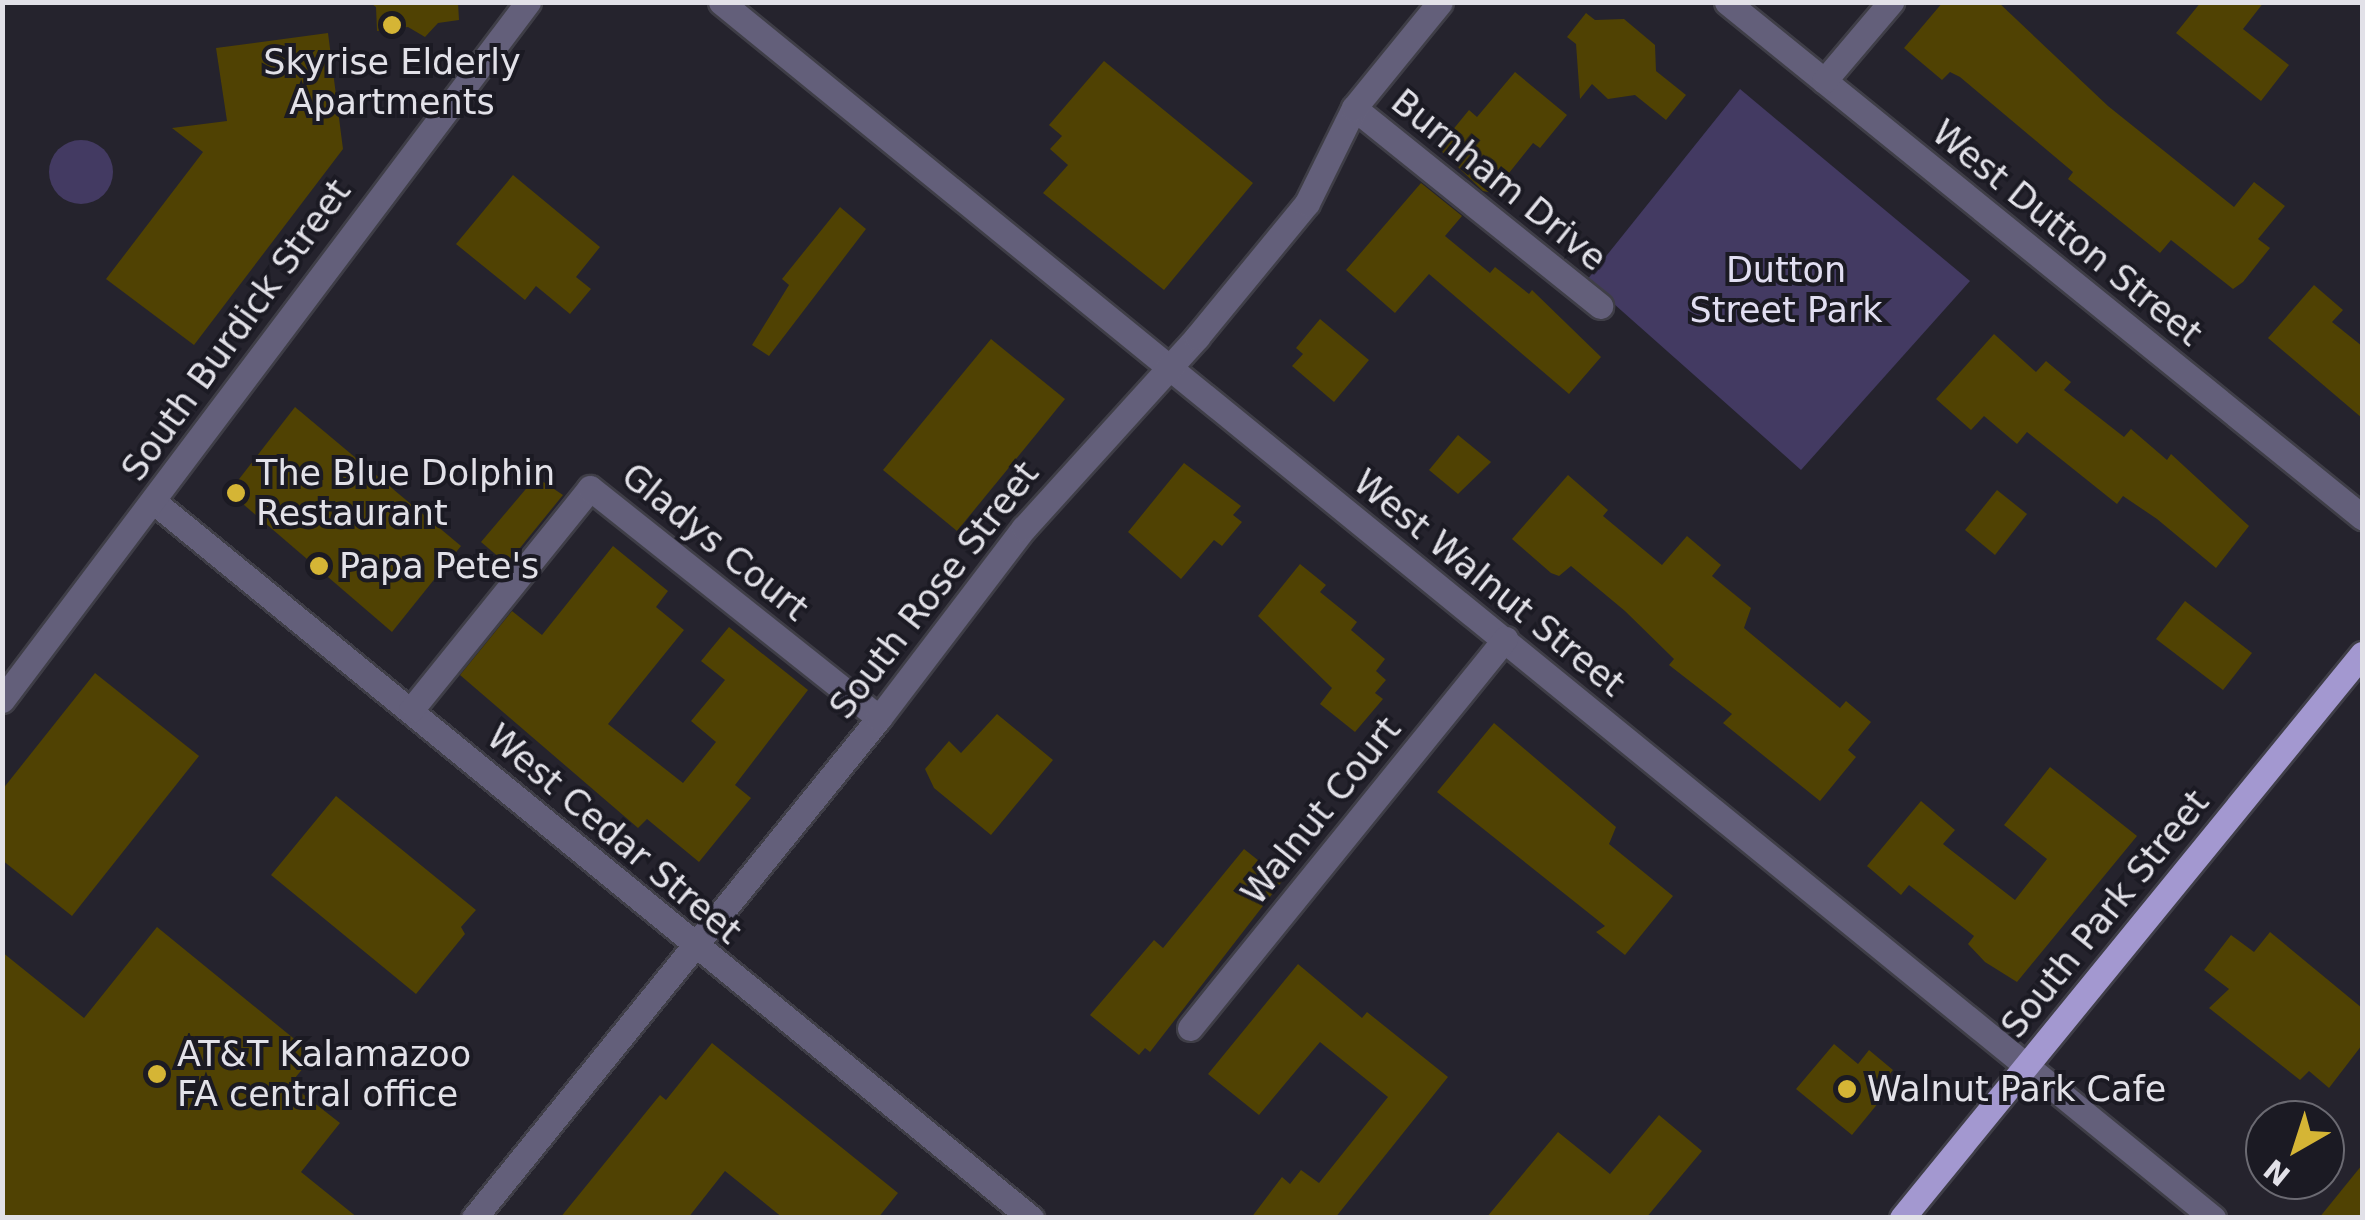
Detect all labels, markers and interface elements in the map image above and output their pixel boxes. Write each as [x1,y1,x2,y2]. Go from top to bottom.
marker: Skyrise Elderly Apartments [381,14,403,36]
place label: Skyrise Elderly Apartments [263,41,521,123]
street label: Burnham Drive [1383,81,1615,279]
street label: West Dutton Street [1924,111,2210,355]
street label: South Burdick Street [113,171,359,489]
park label: Dutton Street Park [1689,249,1883,331]
place label: The Blue Dolphin Restaurant [256,452,555,534]
street label: South Rose Street [821,453,1047,727]
street label: Gladys Court [614,454,816,630]
street label: West Walnut Street [1345,461,1633,705]
marker: The Blue Dolphin Restaurant [225,482,247,504]
place label: Papa Pete's [339,545,539,587]
marker: Papa Pete's [308,555,330,577]
street label: Walnut Court [1233,709,1409,913]
street label: West Cedar Street [478,715,750,953]
street label: South Park Street [1992,782,2218,1046]
place label: AT&T Kalamazoo FA central office [177,1033,471,1115]
marker: AT&T Kalamazoo FA central office [146,1063,168,1085]
place label: Walnut Park Cafe [1867,1068,2166,1110]
marker: Walnut Park Cafe [1836,1078,1858,1100]
north arrow [2245,1100,2345,1200]
text: N [2258,1152,2297,1192]

